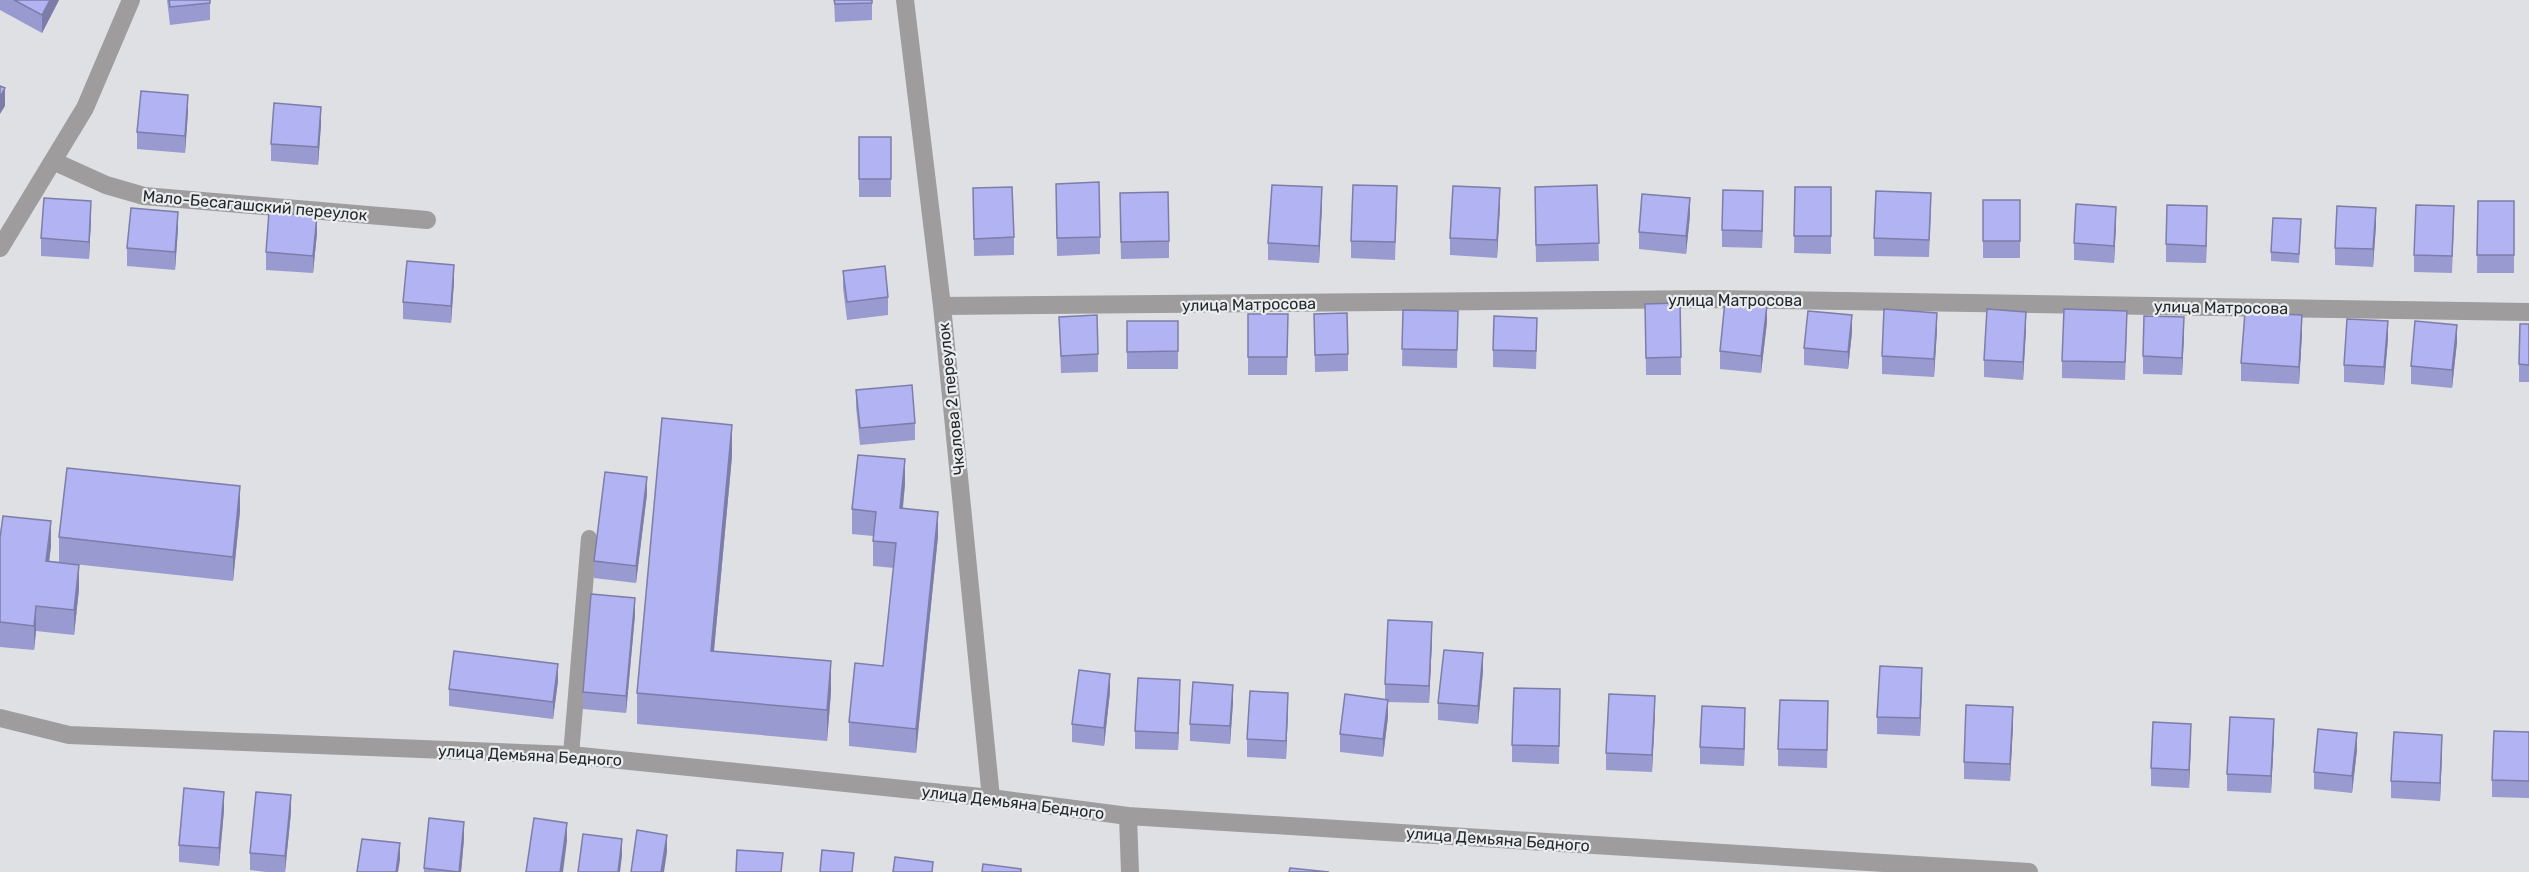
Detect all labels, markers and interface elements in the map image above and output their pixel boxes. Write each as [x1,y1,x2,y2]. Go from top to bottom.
street label: Мало-Бесагашский переулок [142,186,369,225]
street label: улица Матросова [1668,291,1802,310]
street label: улица Матросова [1182,294,1316,315]
street label: улица Матросова [2154,297,2288,318]
street label: Чкалова 2 переулок [934,321,969,476]
street label: улица Демьяна Бедного [438,741,622,770]
street label: улица Демьяна Бедного [920,782,1105,823]
street label: улица Демьяна Бедного [1406,824,1590,855]

